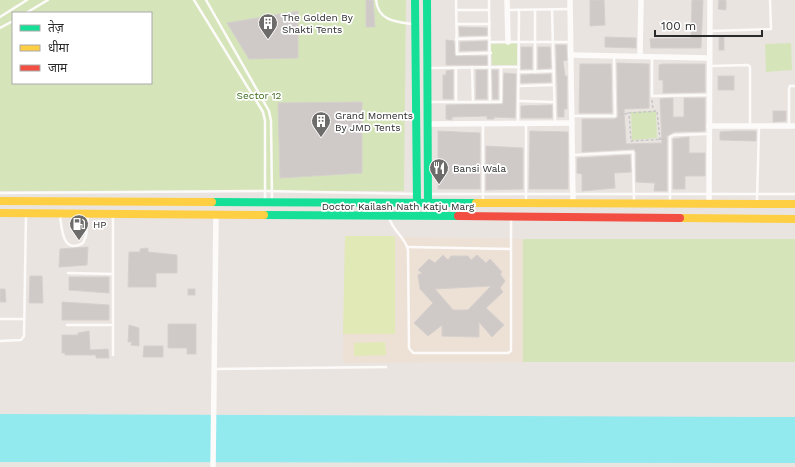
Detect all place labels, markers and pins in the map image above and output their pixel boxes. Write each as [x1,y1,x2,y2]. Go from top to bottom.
building icon: The Golden By Shakti Tents [257,12,279,40]
place label: The Golden By Shakti Tents [282,12,354,35]
building icon: Grand Moments By JMD Tents [310,110,332,138]
place label: Grand Moments By JMD Tents [335,110,413,133]
restaurant icon: Bansi Wala [428,157,450,185]
place label: Bansi Wala [453,163,506,174]
fuel station icon: HP [68,213,90,241]
place label: HP [93,219,106,230]

